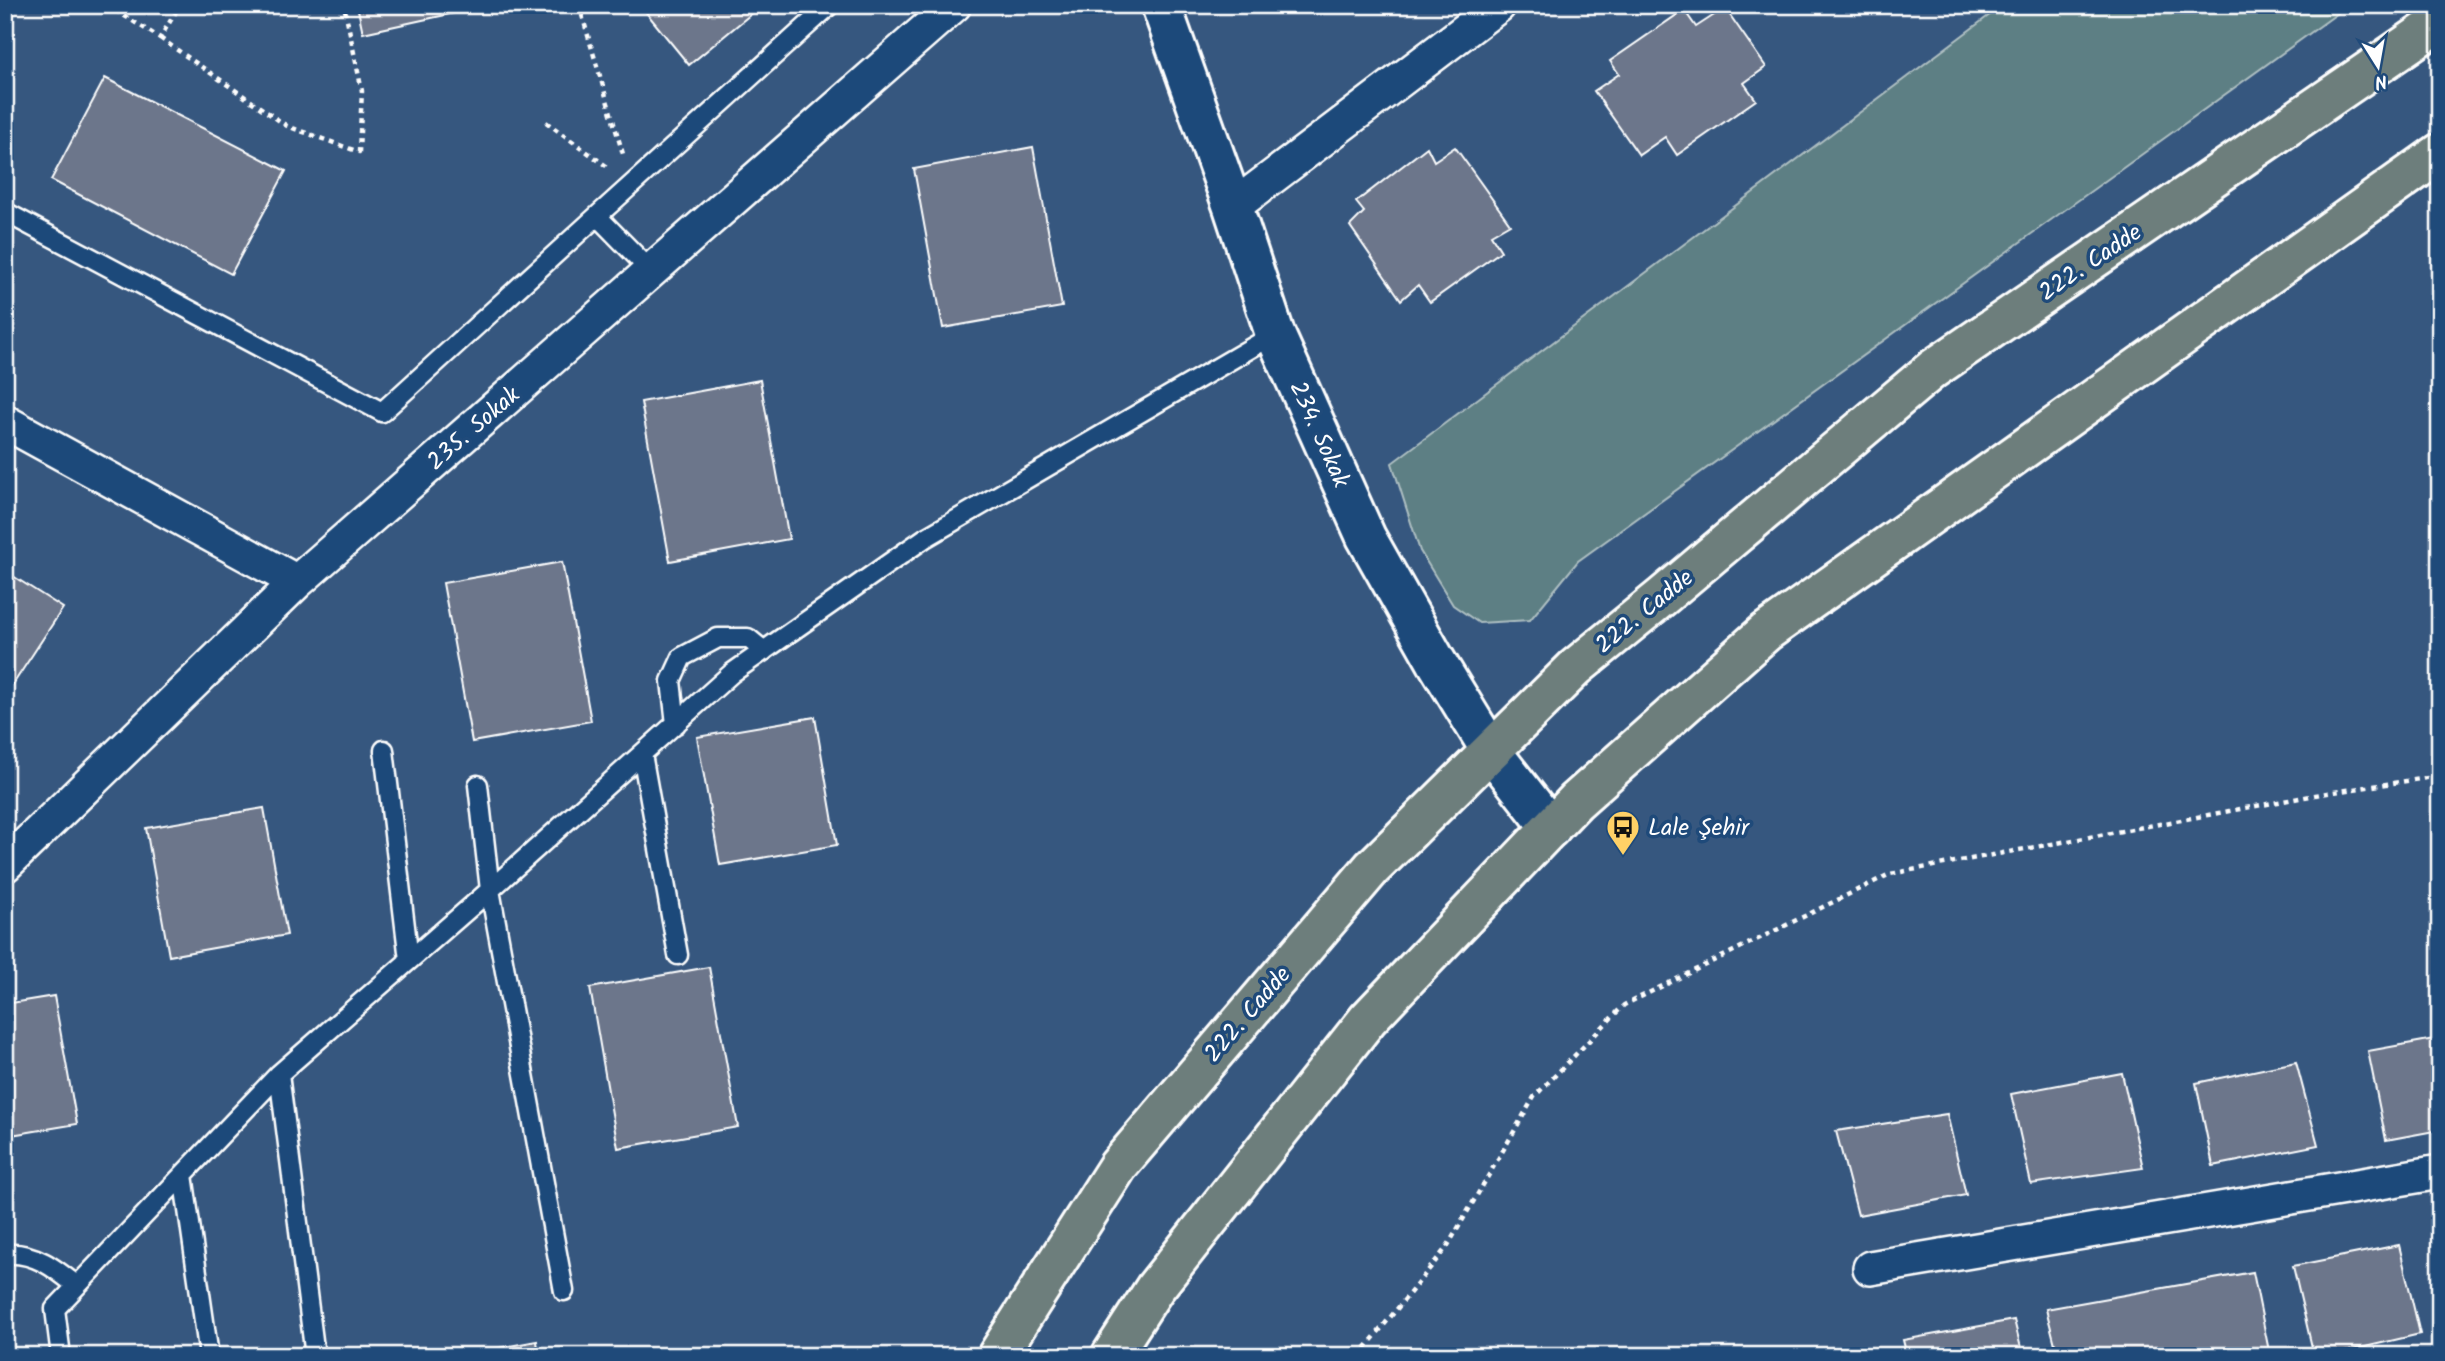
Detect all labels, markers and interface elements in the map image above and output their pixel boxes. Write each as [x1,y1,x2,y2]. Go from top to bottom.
north arrow [2344,32,2414,102]
text: N [2372,65,2390,97]
street label: 222. Cadde [2031,214,2151,312]
street label: 234. Sokak [1278,375,1360,495]
street label: 235. Sokak [418,377,530,481]
street label: 222. Cadde [1587,560,1703,664]
bus stop icon: Lale Şehir [1604,808,1642,857]
place label: Lale Şehir [1648,809,1751,848]
street label: 222. Cadde [1195,958,1302,1072]

